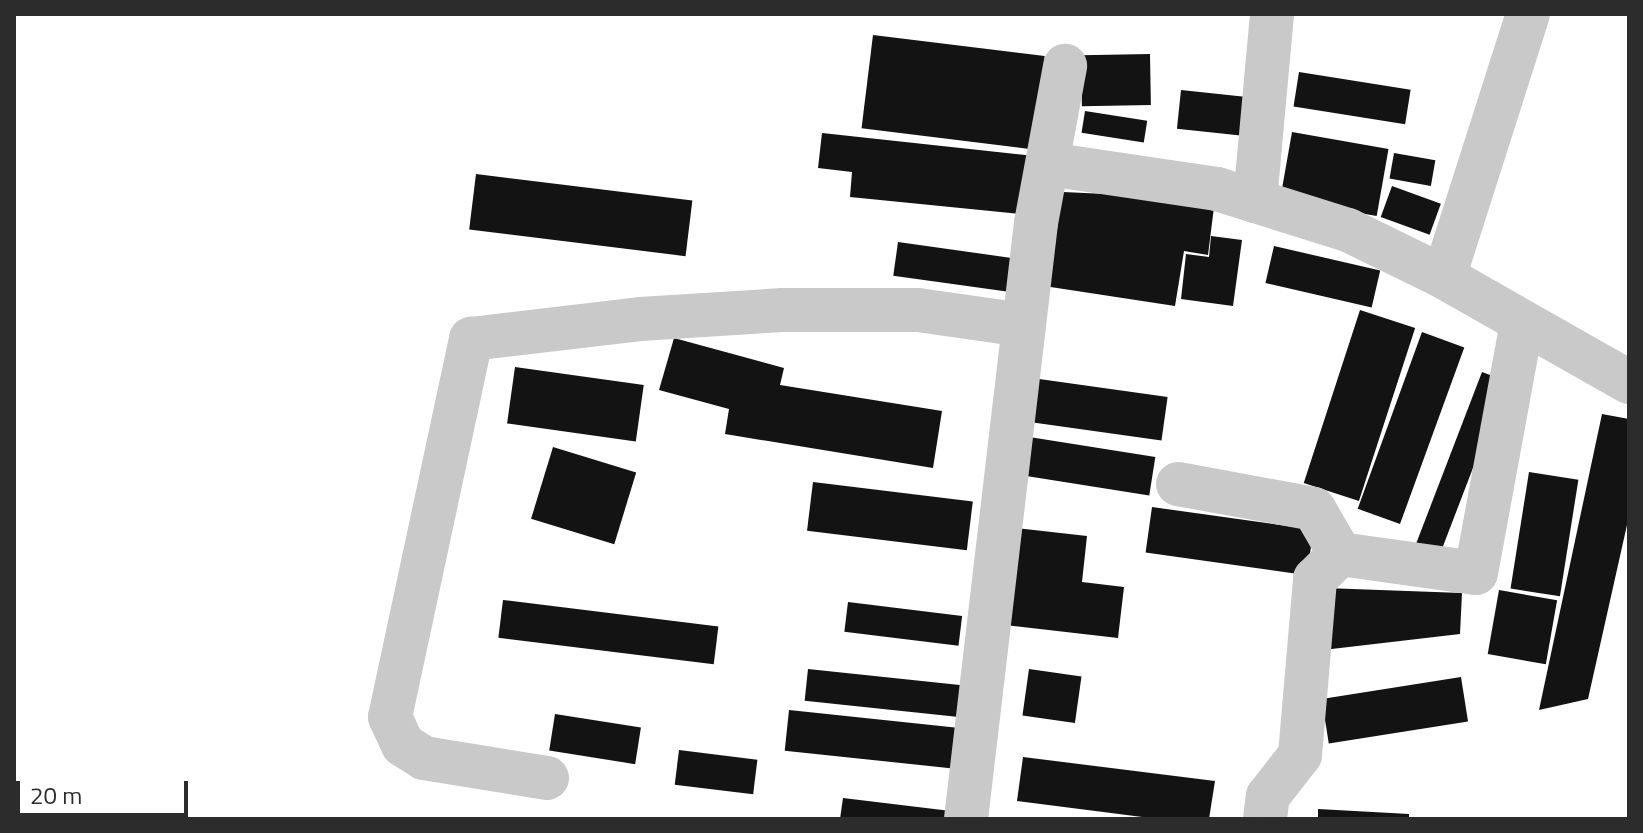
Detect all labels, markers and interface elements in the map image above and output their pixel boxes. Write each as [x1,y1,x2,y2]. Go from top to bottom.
scale bar [20,765,192,815]
text: 20 m [30,777,82,813]

